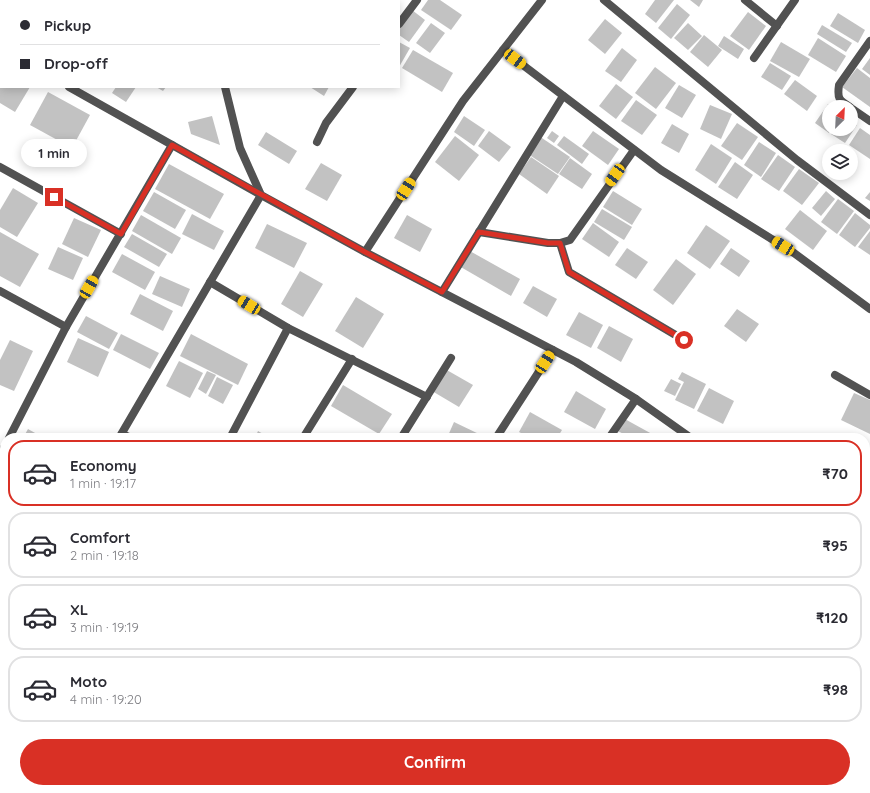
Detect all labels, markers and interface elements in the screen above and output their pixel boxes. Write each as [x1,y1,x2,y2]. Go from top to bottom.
text: Pickup [44,16,91,35]
car [502,47,528,71]
text: Drop-off [44,54,108,73]
north arrow [822,100,858,136]
map controls [822,100,858,180]
callout: 1 min [21,139,87,167]
button: layers [822,144,858,180]
text: 1 min [38,145,70,161]
car [603,162,627,188]
car [394,176,418,202]
route end [45,188,63,206]
car [770,235,796,257]
car [78,274,100,300]
car [236,294,262,316]
route start [675,331,693,349]
car [533,349,557,375]
icon: car [22,455,58,491]
text: Economy [70,456,137,475]
text: ₹70 [822,464,848,483]
text: 1 min · 19:17 [70,475,136,491]
icon: car [22,527,58,563]
text: Comfort [70,528,131,547]
text: ₹95 [823,536,848,555]
text: 2 min · 19:18 [70,547,139,563]
icon: car [22,599,58,635]
text: XL [70,600,88,619]
text: ₹120 [816,608,848,627]
text: 3 min · 19:19 [70,619,139,635]
icon: car [22,671,58,707]
text: Moto [70,672,107,691]
text: ₹98 [823,680,848,699]
text: 4 min · 19:20 [70,691,142,707]
button: Confirm [20,739,850,785]

